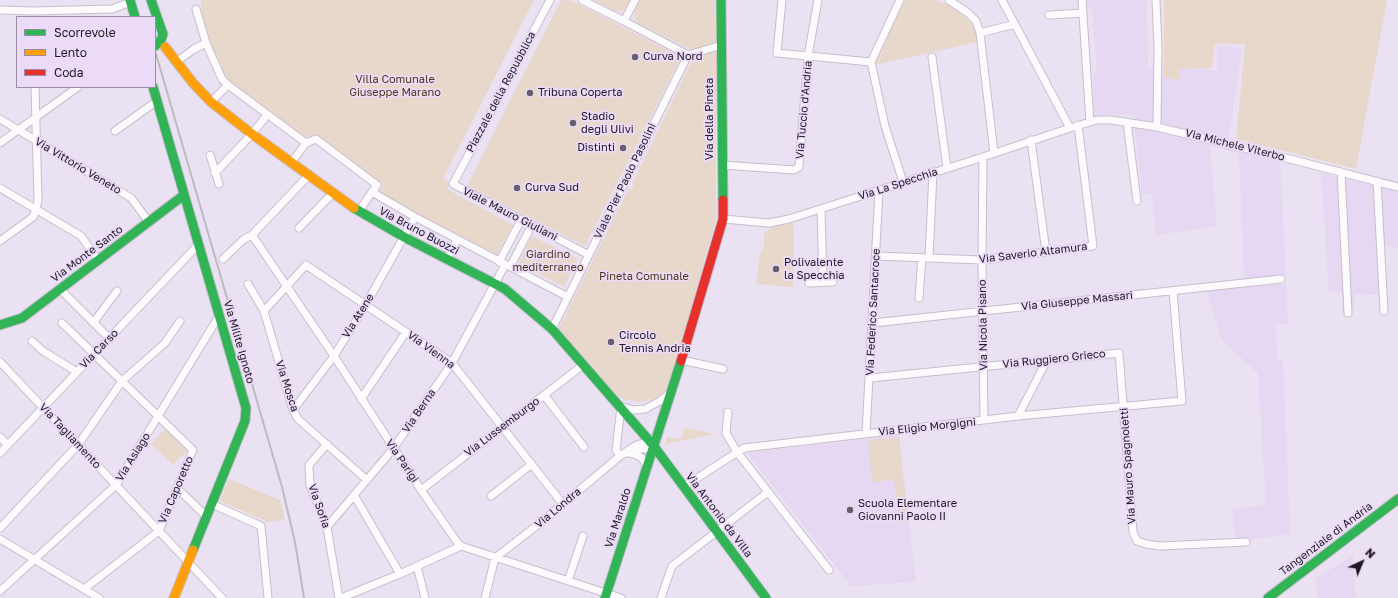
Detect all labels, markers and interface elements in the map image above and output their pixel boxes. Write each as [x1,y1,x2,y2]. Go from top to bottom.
legend [16,16,156,88]
text: Scorrevole [54,25,116,40]
street label: Piazzale della Repubblica [463,29,539,155]
text: Lento [54,45,87,60]
place label: Curva Nord [643,50,702,64]
marker: Curva Nord [630,52,640,62]
street label: Via Tuccio d'Andria [793,60,815,160]
text: Coda [54,65,84,80]
park label: Villa Comunale Giuseppe Marano [349,73,441,99]
street label: Via della Pineta [703,78,717,160]
place label: Tribuna Coperta [538,86,623,100]
marker: Tribuna Coperta [525,88,535,98]
place label: Stadio degli Ulivi [581,110,634,136]
marker: Stadio degli Ulivi [568,118,578,128]
street label: Viale Pier Paolo Pasolini [591,121,659,241]
street label: Via Michele Viterbo [1184,126,1286,164]
street label: Via Vittorio Veneto [32,135,124,197]
place label: Distinti [577,141,615,155]
marker: Distinti [618,143,628,153]
street label: Via La Specchia [857,165,939,203]
place label: Curva Sud [525,181,579,195]
marker: Curva Sud [512,183,522,193]
street label: Viale Mauro Giuliani [460,184,560,244]
street label: Via Bruno Buozzi [377,204,461,258]
street label: Via Monte Santo [49,223,125,285]
street label: Via Saverio Altamura [978,240,1088,266]
park label: Giardino mediterraneo [512,248,584,274]
street label: Via Federico Santacroce [863,248,883,376]
place label: Polivalente la Specchia [784,256,845,282]
marker: Polivalente la Specchia [771,264,781,274]
park label: Pineta Comunale [599,270,689,284]
street label: Via Nicola Pisano [976,279,990,371]
street label: Via Giuseppe Massari [1020,289,1134,313]
street label: Via Atene [339,291,377,341]
street label: Via Milite Ignoto [221,299,257,385]
street label: Via Carso [77,327,121,371]
street label: Via Vienna [405,328,457,372]
place label: Circolo Tennis Andria [619,329,691,355]
marker: Circolo Tennis Andria [606,337,616,347]
street label: Via Ruggiero Grieco [1002,347,1106,371]
street label: Via Mosca [272,359,302,413]
street label: Via Berna [399,386,439,436]
street label: Via Lussemburgo [462,394,542,460]
street label: Via Tagliamento [36,401,104,471]
street label: Via Mauro Spagnoletti [1117,407,1139,525]
street label: Via Eligio Morgigni [878,415,976,439]
street label: Via Asiago [113,430,153,484]
street label: Via Parigi [383,437,421,485]
street label: Via Caporetto [156,454,196,526]
street label: Via Antonio da Villa [683,470,755,560]
street label: Via Sofia [305,482,333,530]
street label: Via Londra [532,485,584,531]
street label: Via Maraldo [602,486,634,550]
place label: Scuola Elementare Giovanni Paolo II [858,497,957,523]
street label: Tangenziale di Andria [1277,500,1375,578]
marker: Scuola Elementare Giovanni Paolo II [845,505,855,515]
north arrow [1342,542,1382,582]
text: N [1363,545,1378,561]

